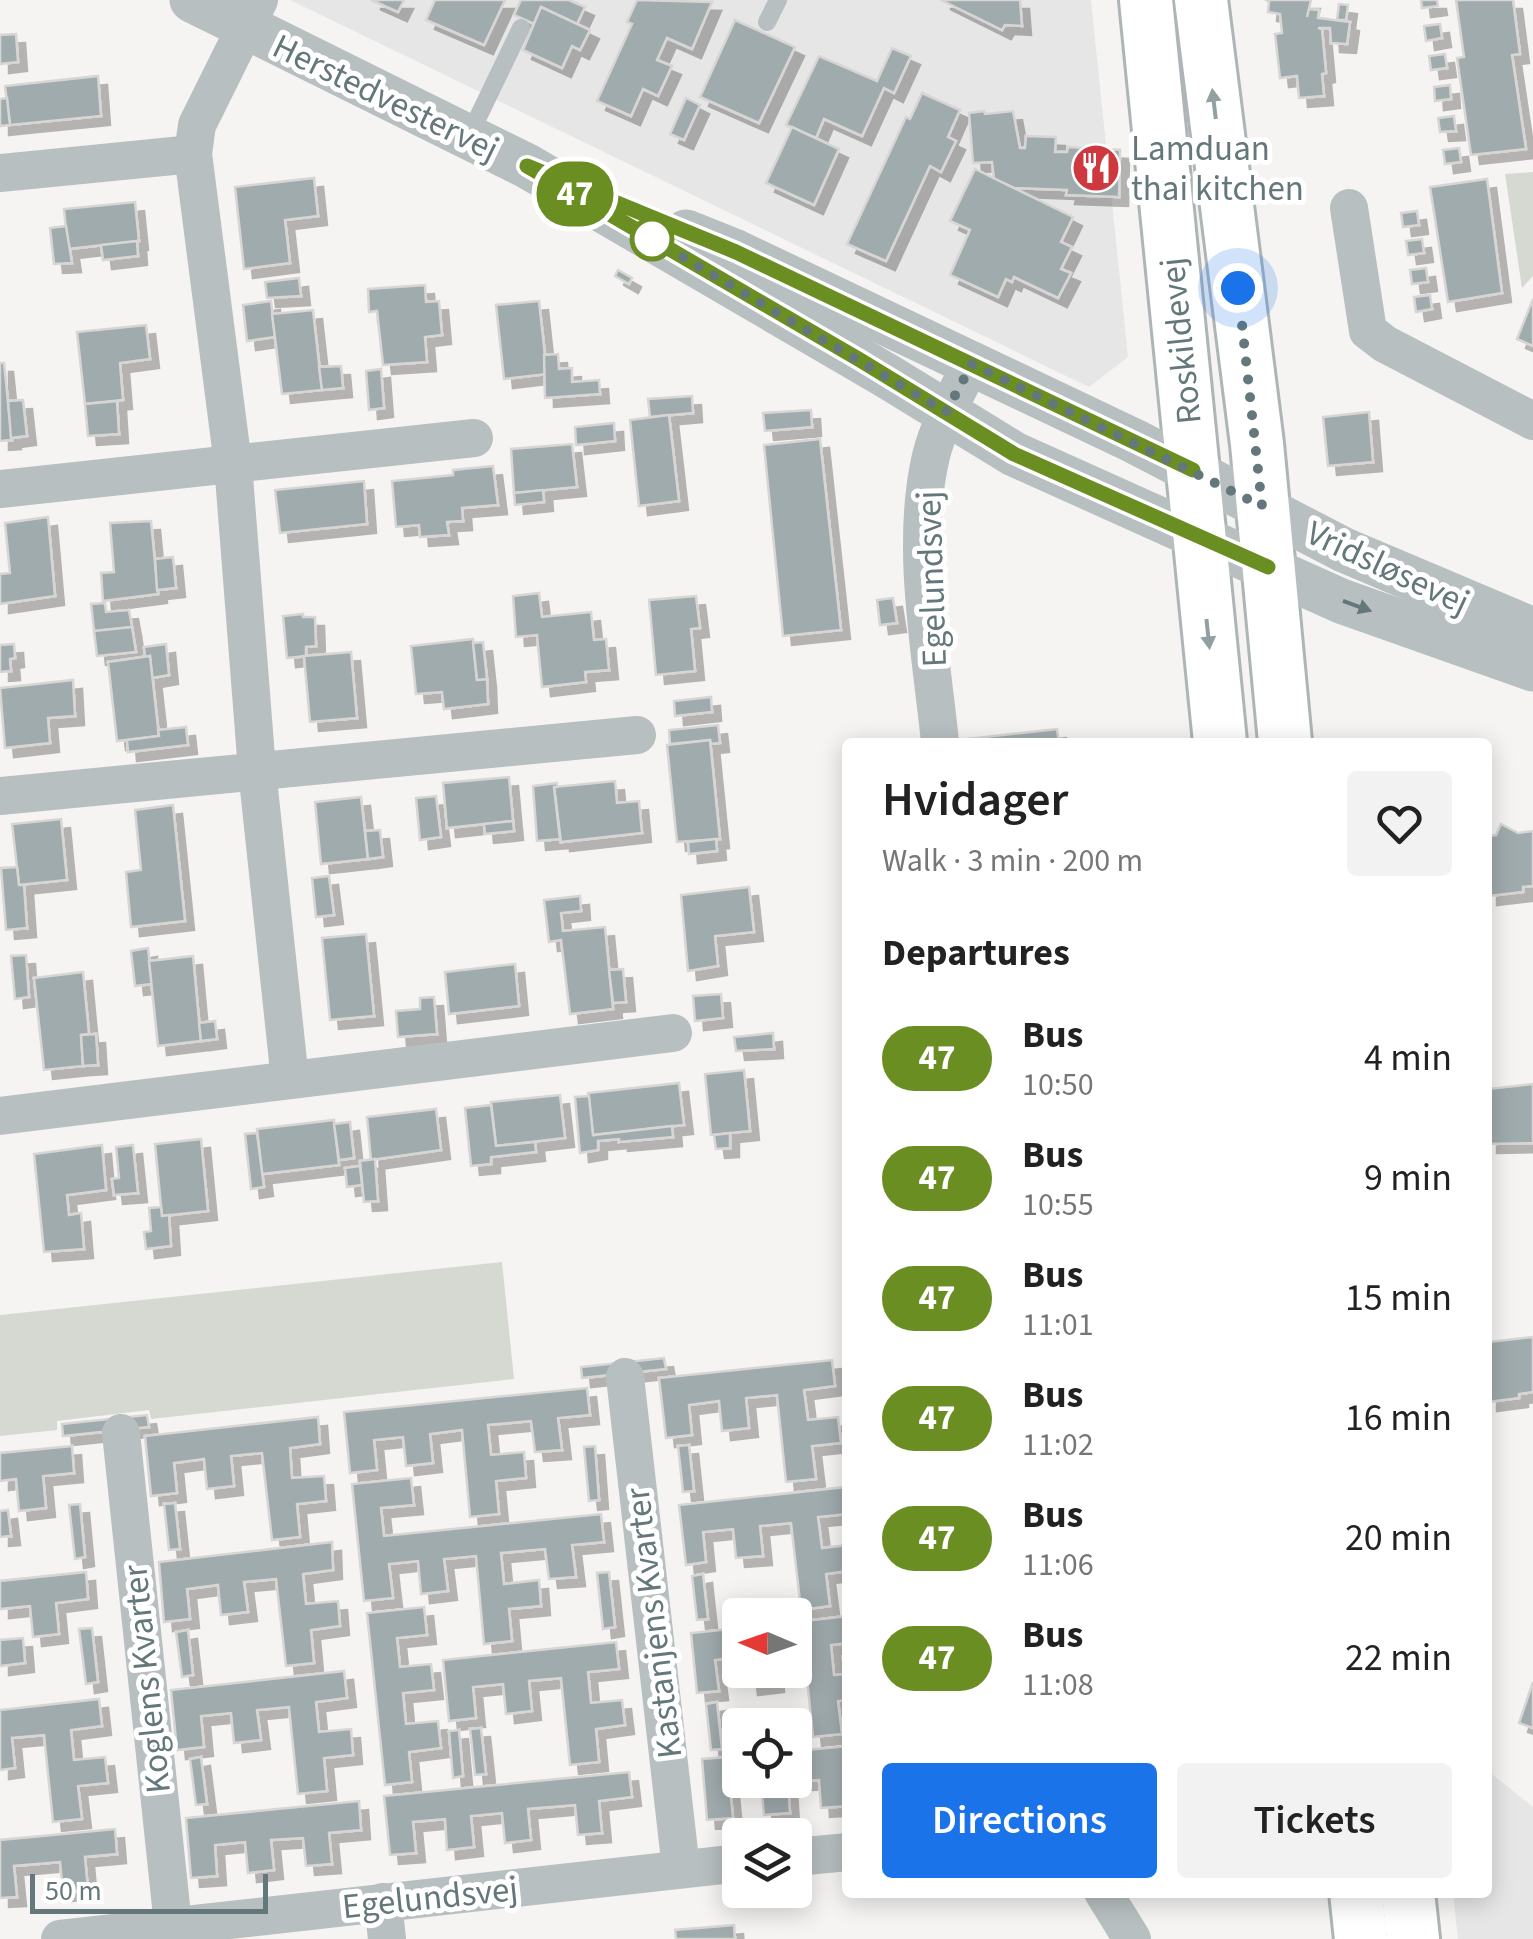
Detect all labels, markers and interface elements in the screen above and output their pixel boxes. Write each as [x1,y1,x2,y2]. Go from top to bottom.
street label: Herstedvestervej [264,22,507,174]
one-way arrow [1206,87,1222,119]
place label: Lamduan thai kitchen [1131,124,1304,214]
restaurant icon: Lamduan thai kitchen [1070,142,1122,194]
line badge: 47 [530,162,620,226]
text: 47 [557,169,593,219]
unlabelled marker [631,218,673,260]
street label: Roskildevej [1147,255,1215,427]
your location [1213,263,1263,313]
street label: Egelundsvej [904,490,960,668]
street label: Vridsløsevej [1298,508,1477,627]
one-way arrow [1343,599,1373,614]
one-way arrow [1200,618,1216,650]
text: Hvidager [882,766,1068,834]
button: heart [1347,771,1452,876]
text: Walk · 3 min · 200 m [882,838,1143,884]
text: Departures [882,926,1070,980]
text: Bus [1022,1008,1083,1062]
text: 4 min [1364,1031,1452,1085]
text: 47 [919,1033,955,1083]
text: 10:50 [1022,1062,1094,1108]
text: Bus [1022,1128,1083,1182]
text: 9 min [1364,1151,1452,1205]
text: 47 [919,1153,955,1203]
text: 10:55 [1022,1182,1094,1228]
text: Bus [1022,1248,1083,1302]
text: 15 min [1345,1271,1452,1325]
text: 47 [919,1273,955,1323]
text: 11:01 [1022,1302,1094,1348]
text: Bus [1022,1368,1083,1422]
text: 16 min [1345,1391,1452,1445]
text: 47 [919,1393,955,1443]
text: 11:02 [1022,1422,1094,1468]
street label: Kastanjens Kvarter [612,1484,695,1761]
text: Bus [1022,1488,1083,1542]
text: 20 min [1345,1511,1452,1565]
text: 47 [919,1513,955,1563]
text: 11:06 [1022,1542,1094,1588]
street label: Koglens Kvarter [110,1561,184,1796]
north arrow [722,1598,812,1688]
map controls [722,1598,812,1908]
text: Bus [1022,1608,1083,1662]
text: 22 min [1345,1631,1452,1685]
text: 47 [919,1633,955,1683]
text: 11:08 [1022,1662,1094,1708]
button: locate [722,1708,812,1798]
button: Directions [882,1763,1157,1878]
button: Tickets [1177,1763,1452,1878]
button: layers [722,1818,812,1908]
street label: Egelundsvej [340,1864,520,1932]
scale bar [30,1869,268,1914]
text: 50 m [45,1871,102,1911]

